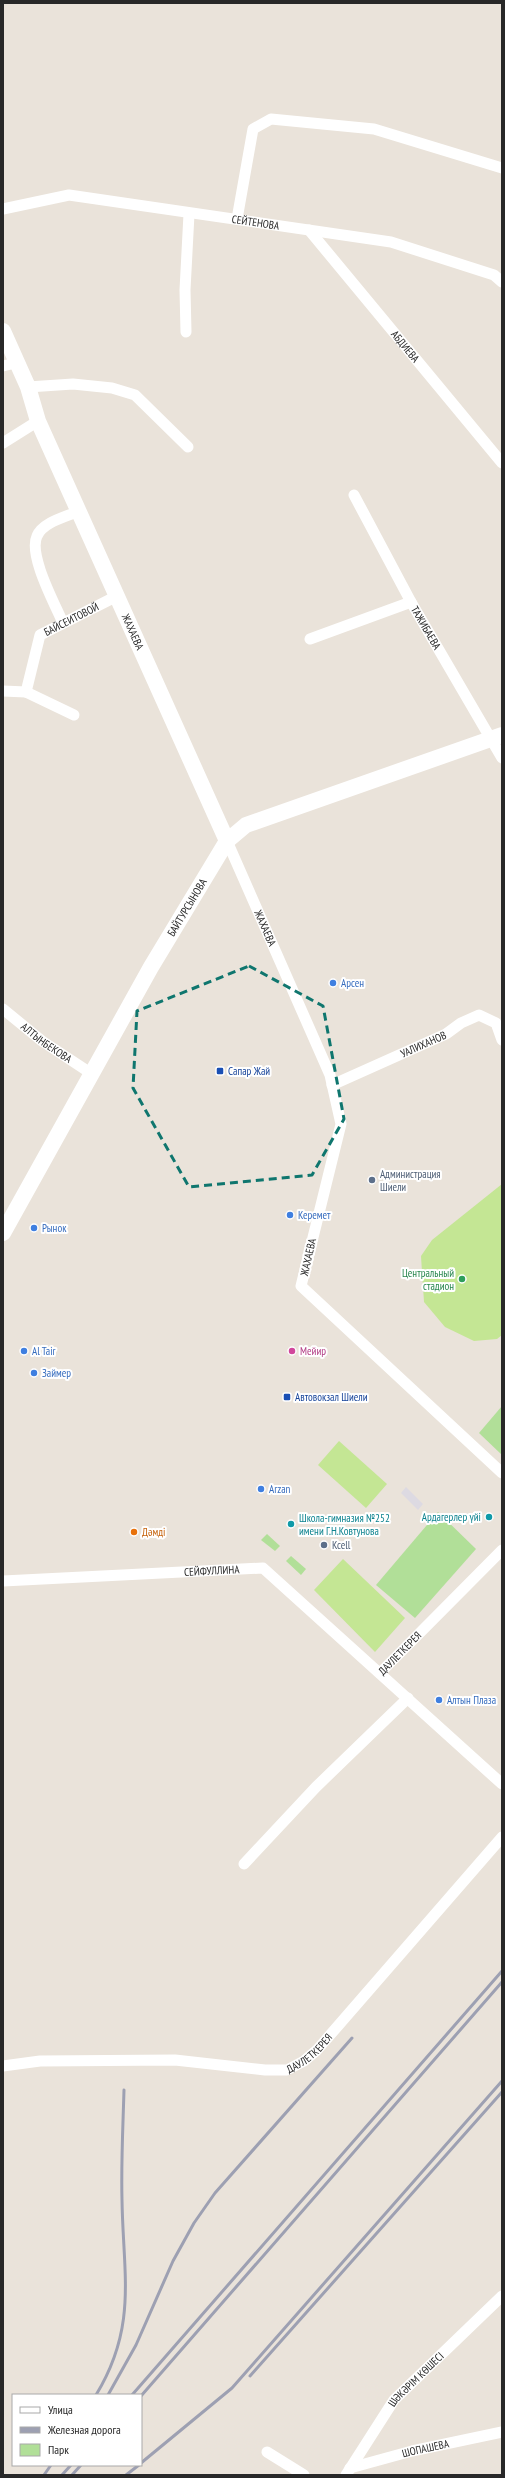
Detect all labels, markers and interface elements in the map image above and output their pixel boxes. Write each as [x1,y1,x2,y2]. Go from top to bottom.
street label: СЕЙТЕНОВА [231,212,281,233]
street label: АБДИЕВА [388,328,423,366]
street label: БАЙСЕИТОВОЙ [42,599,101,639]
street label: ТАЖИБАЕВА [408,603,445,653]
street label: ЖАХАЕВА [118,611,147,653]
street label: БАЙТУРСЫНОВА [164,875,210,939]
street label: ЖАХАЕВА [251,907,280,949]
place label: Арсен [341,976,364,990]
marker: Арсен [328,978,338,988]
street label: АЛТЫНБЕКОВА [18,1020,75,1066]
street label: УАЛИХАНОВ [398,1028,448,1061]
place label: Сапар Жай [228,1064,270,1078]
marker: Сапар Жай [215,1066,225,1076]
place label: Администрация Шиели [380,1167,441,1194]
marker: Администрация Шиели [367,1175,377,1185]
place label: Керемет [298,1208,331,1222]
marker: Керемет [285,1210,295,1220]
place label: Рынок [42,1221,67,1235]
marker: Рынок [29,1223,39,1233]
street label: ЖАХАЕВА [297,1236,319,1278]
place label: Центральный стадион [402,1266,454,1293]
marker: Центральный стадион [457,1274,467,1284]
place label: Al Tair [32,1344,56,1358]
place label: Мейир [300,1344,326,1358]
marker: Al Tair [19,1346,29,1356]
marker: Мейир [287,1346,297,1356]
place label: Займер [42,1366,71,1380]
marker: Займер [29,1368,39,1378]
place label: Автовокзал Шиели [295,1390,368,1404]
marker: Автовокзал Шиели [282,1392,292,1402]
place label: Arzan [269,1482,291,1496]
marker: Arzan [256,1484,266,1494]
place label: Ардагерлер үйі [422,1510,481,1524]
place label: Школа-гимназия №252 имени Г.Н.Ковтунова [299,1511,390,1538]
marker: Ардагерлер үйі [484,1512,494,1522]
marker: Школа-гимназия №252 имени Г.Н.Ковтунова [286,1519,296,1529]
place label: Дәмді [142,1525,165,1539]
marker: Дәмді [129,1527,139,1537]
place label: Kcell [332,1538,351,1552]
marker: Kcell [319,1540,329,1550]
street label: СЕЙФУЛЛИНА [184,1562,241,1579]
street label: ДАУЛЕТКЕРЕЯ [375,1628,424,1678]
place label: Алтын Плаза [447,1693,496,1707]
marker: Алтын Плаза [434,1695,444,1705]
street label: ДАУЛЕТКЕРЕЯ [284,2031,335,2076]
street label: ШӘКӘРІМ КӨШЕСІ [385,2349,447,2409]
legend [12,2394,142,2466]
text: Улица [48,2402,73,2417]
text: Железная дорога [47,2422,121,2437]
street label: ШОПАШЕВА [400,2436,451,2460]
text: Парк [48,2442,69,2457]

